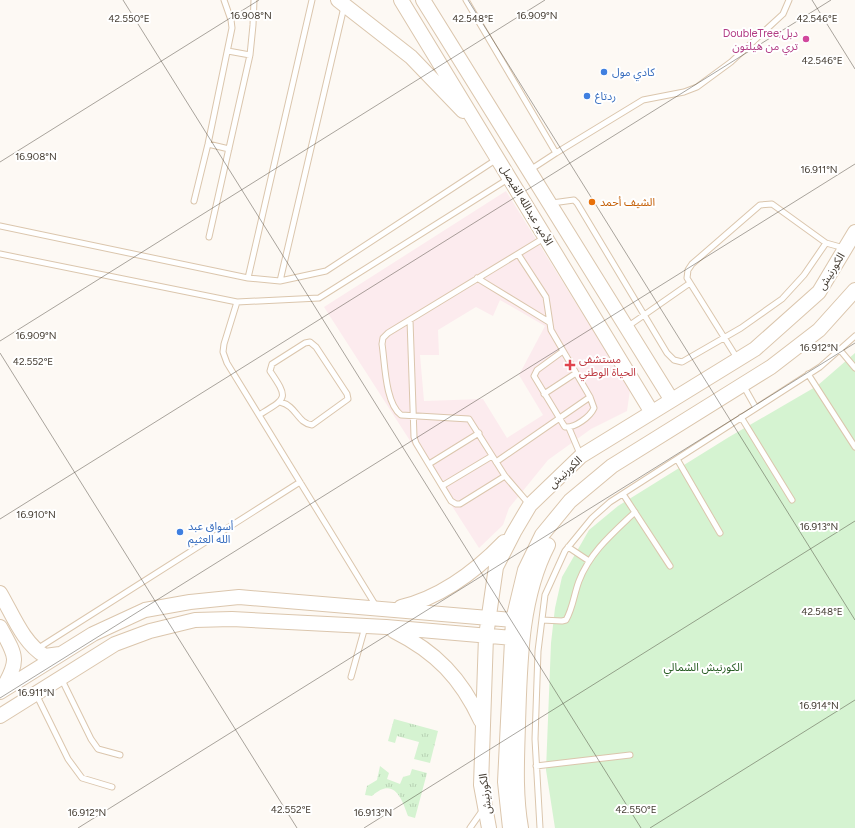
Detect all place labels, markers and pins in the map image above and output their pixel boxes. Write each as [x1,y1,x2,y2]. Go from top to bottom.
place label: DoubleTree;دبل تري من هيلتون [723,27,798,56]
marker: DoubleTree;دبل تري من هيلتون [801,34,811,44]
place label: كادي مول [612,66,655,82]
marker: كادي مول [599,67,609,77]
place label: ردتاغ [595,90,616,104]
marker: ردتاغ [582,91,592,101]
place label: الشيف أحمد [600,196,655,209]
marker: الشيف أحمد [587,197,597,207]
place label: مستشفى الحياة الوطني [579,353,636,382]
marker: مستشفى الحياة الوطني [564,359,576,371]
place label: أسواق عبد الله العثيم [188,520,234,548]
marker: أسواق عبد الله العثيم [175,527,185,537]

